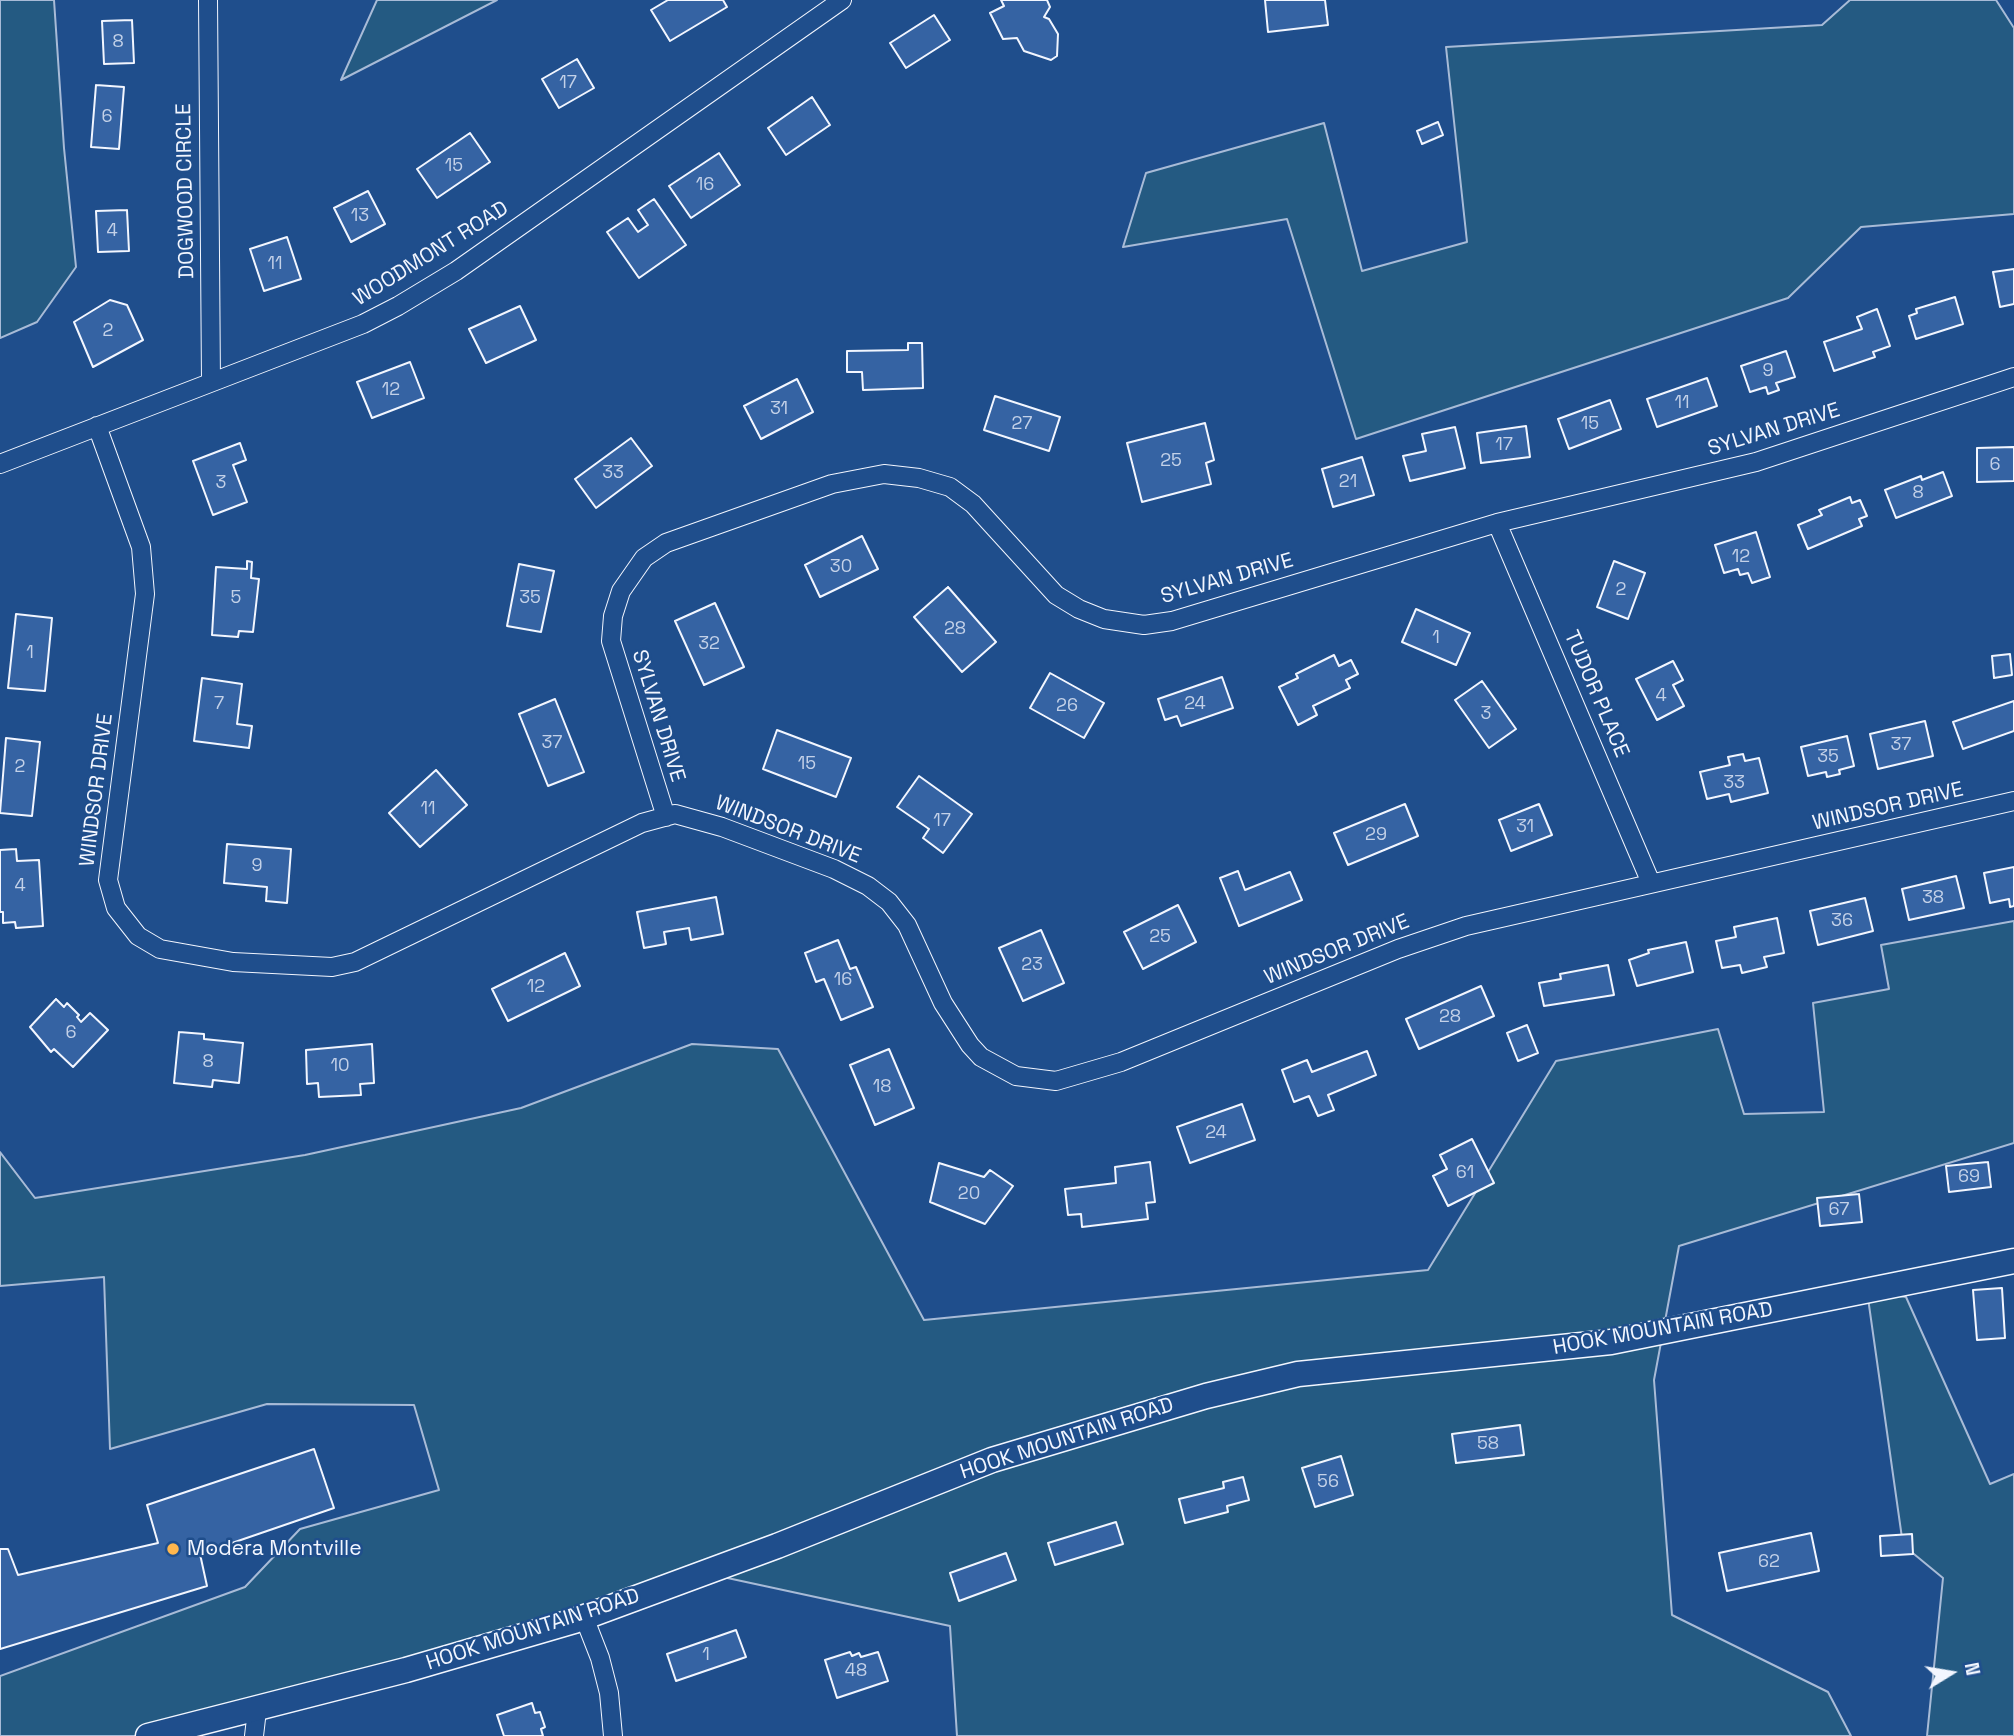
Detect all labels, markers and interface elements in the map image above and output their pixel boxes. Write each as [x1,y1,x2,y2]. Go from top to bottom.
house number: 8 [112,31,124,53]
house number: 17 [559,72,577,94]
street label: DOGWOOD CIRCLE [172,103,200,279]
house number: 6 [101,106,113,128]
house number: 15 [445,155,463,177]
house number: 16 [696,174,714,196]
street label: WOODMONT ROAD [349,196,513,312]
house number: 13 [351,205,369,227]
house number: 4 [106,220,118,242]
house number: 11 [267,253,283,275]
house number: 2 [103,320,113,342]
house number: 9 [1762,360,1774,382]
house number: 12 [382,379,400,401]
house number: 11 [1674,392,1690,414]
house number: 31 [770,398,788,420]
street label: SYLVAN DRIVE [1705,398,1843,462]
house number: 27 [1012,413,1032,435]
house number: 15 [1581,413,1599,435]
house number: 17 [1495,434,1513,456]
house number: 25 [1160,450,1182,472]
house number: 6 [1989,454,2001,476]
house number: 33 [602,462,624,484]
house number: 21 [1339,471,1357,493]
house number: 3 [216,472,226,494]
house number: 8 [1912,482,1924,504]
house number: 12 [1732,546,1750,568]
street label: SYLVAN DRIVE [1158,548,1296,610]
house number: 30 [830,556,852,578]
house number: 2 [1616,579,1626,601]
house number: 5 [231,587,241,609]
house number: 35 [519,587,541,609]
house number: 28 [944,618,966,640]
house number: 1 [1432,627,1440,649]
street label: TUDOR PLACE [1558,627,1634,761]
house number: 32 [698,633,720,655]
house number: 1 [26,642,34,664]
street label: SYLVAN DRIVE [626,647,690,785]
house number: 4 [1655,685,1667,707]
house number: 7 [214,693,224,715]
house number: 24 [1184,693,1206,715]
house number: 26 [1056,695,1078,717]
house number: 3 [1481,703,1491,725]
street label: WINDSOR DRIVE [75,712,119,868]
house number: 37 [541,732,563,754]
house number: 37 [1890,734,1912,756]
house number: 35 [1817,746,1839,768]
house number: 15 [798,753,816,775]
house number: 2 [15,756,25,778]
house number: 33 [1723,772,1745,794]
street label: WINDSOR DRIVE [1810,777,1966,837]
street label: WINDSOR DRIVE [712,791,864,869]
house number: 11 [420,798,436,820]
house number: 17 [933,810,951,832]
house number: 31 [1516,816,1534,838]
house number: 29 [1365,824,1387,846]
house number: 9 [251,855,263,877]
house number: 4 [14,875,26,897]
house number: 38 [1922,887,1944,909]
street label: WINDSOR DRIVE [1261,909,1413,991]
house number: 36 [1831,910,1853,932]
house number: 25 [1149,926,1171,948]
house number: 23 [1021,954,1043,976]
house number: 16 [834,969,852,991]
house number: 12 [527,976,545,998]
house number: 28 [1439,1006,1461,1028]
house number: 6 [65,1022,77,1044]
house number: 8 [202,1051,214,1073]
house number: 10 [330,1055,350,1077]
house number: 18 [873,1076,891,1098]
house number: 24 [1205,1122,1227,1144]
house number: 61 [1456,1162,1474,1184]
house number: 69 [1958,1166,1980,1188]
house number: 20 [958,1183,980,1205]
house number: 67 [1829,1199,1849,1221]
street label: HOOK MOUNTAIN ROAD [1551,1297,1775,1361]
street label: HOOK MOUNTAIN ROAD [957,1393,1177,1485]
house number: 58 [1477,1433,1499,1455]
house number: 56 [1317,1471,1339,1493]
place label: Modera Montville [187,1536,362,1562]
marker: Modera Montville [165,1541,181,1557]
house number: 62 [1758,1551,1780,1573]
street label: HOOK MOUNTAIN ROAD [423,1584,643,1676]
north arrow [1916,1638,1986,1708]
house number: 1 [702,1644,710,1666]
house number: 48 [845,1660,867,1682]
text: N [1959,1660,1986,1678]

